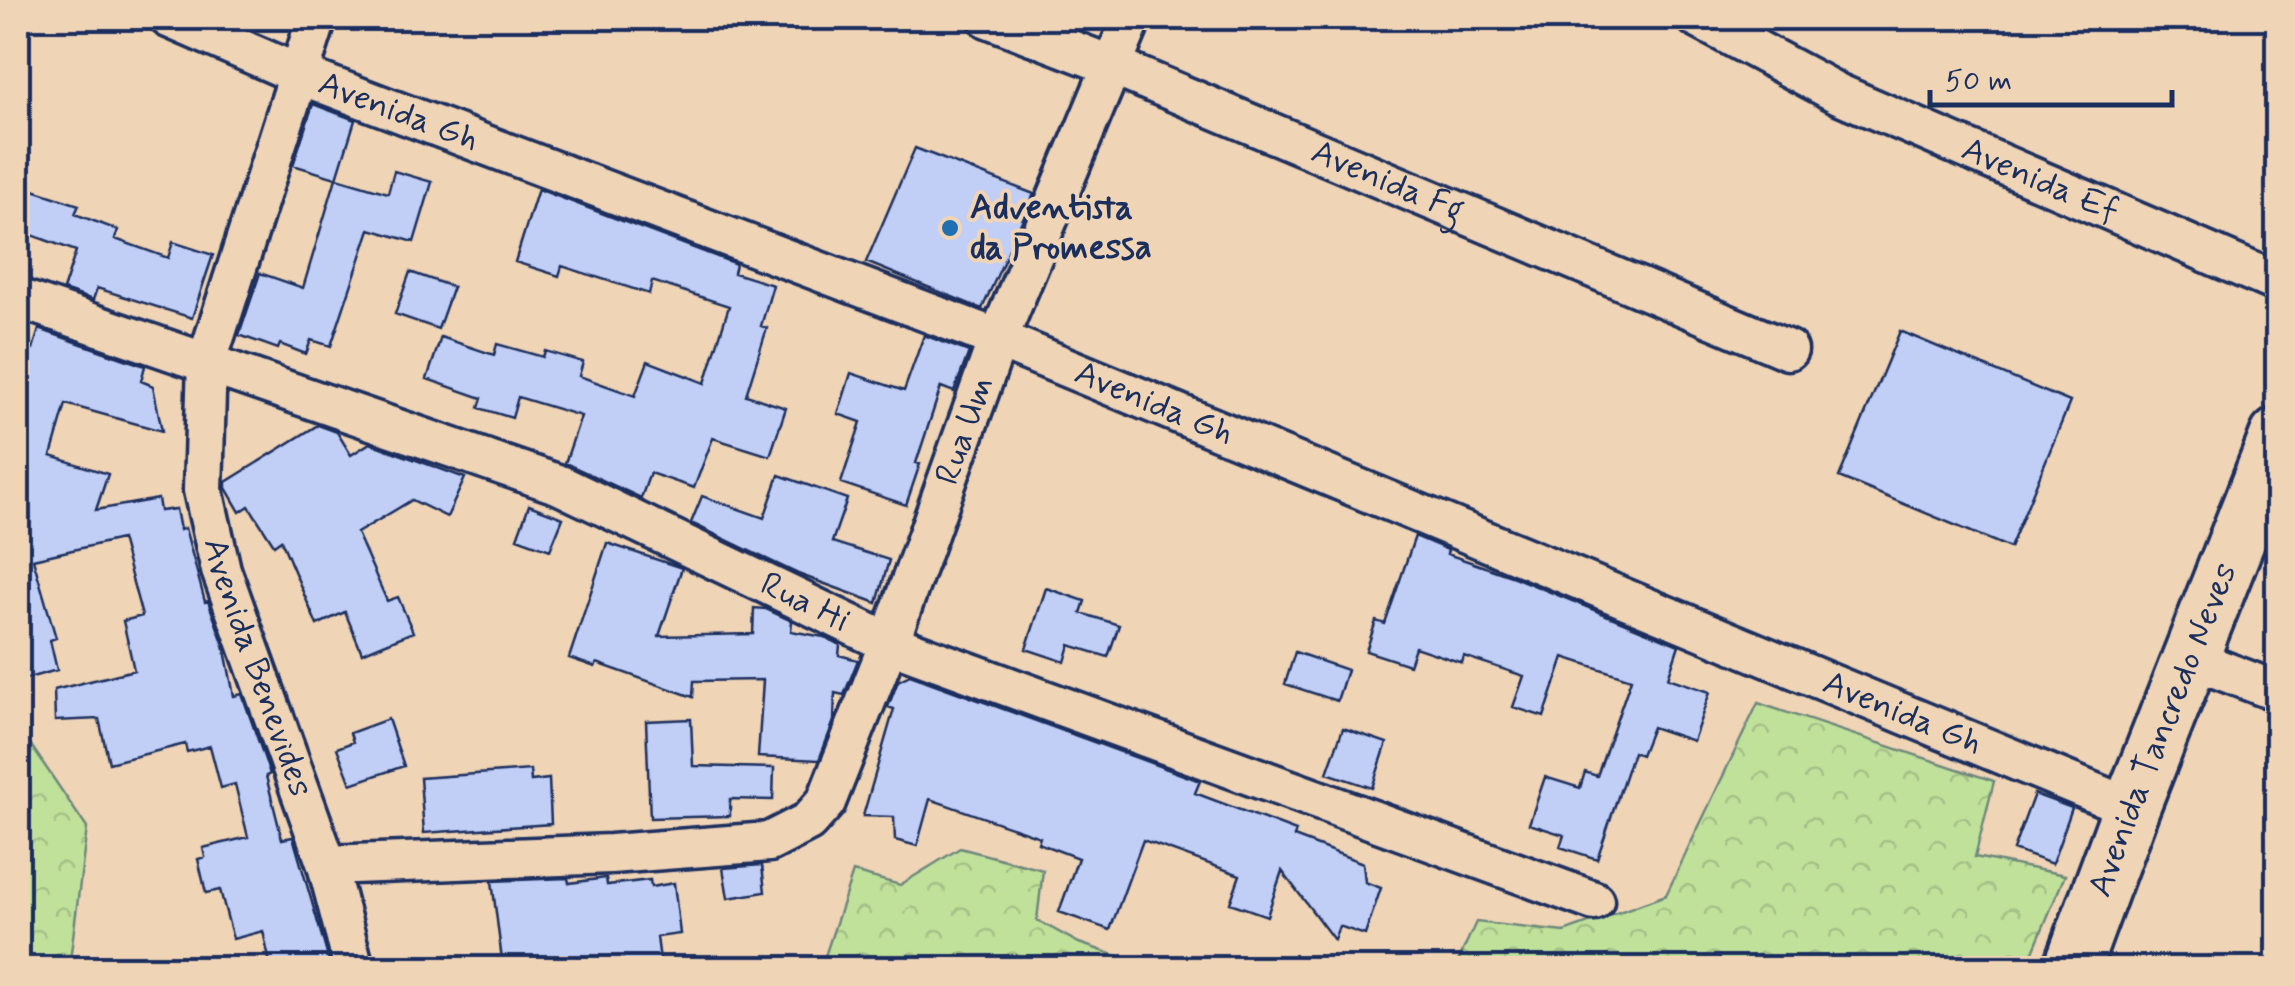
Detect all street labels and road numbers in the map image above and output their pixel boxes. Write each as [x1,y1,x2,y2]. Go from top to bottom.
street label: Avenida Gh [312,61,485,163]
street label: Avenida Ef [1954,126,2126,235]
street label: Avenida Fg [1304,129,1471,238]
street label: Avenida Gh [1067,350,1241,457]
street label: Rua Um [925,370,1006,491]
street label: Avenida Benevides [192,534,324,803]
street label: Avenida Tancredo Neves [2077,556,2249,903]
street label: Rua Hi [753,562,857,644]
street label: Avenida Gh [1816,660,1989,767]

